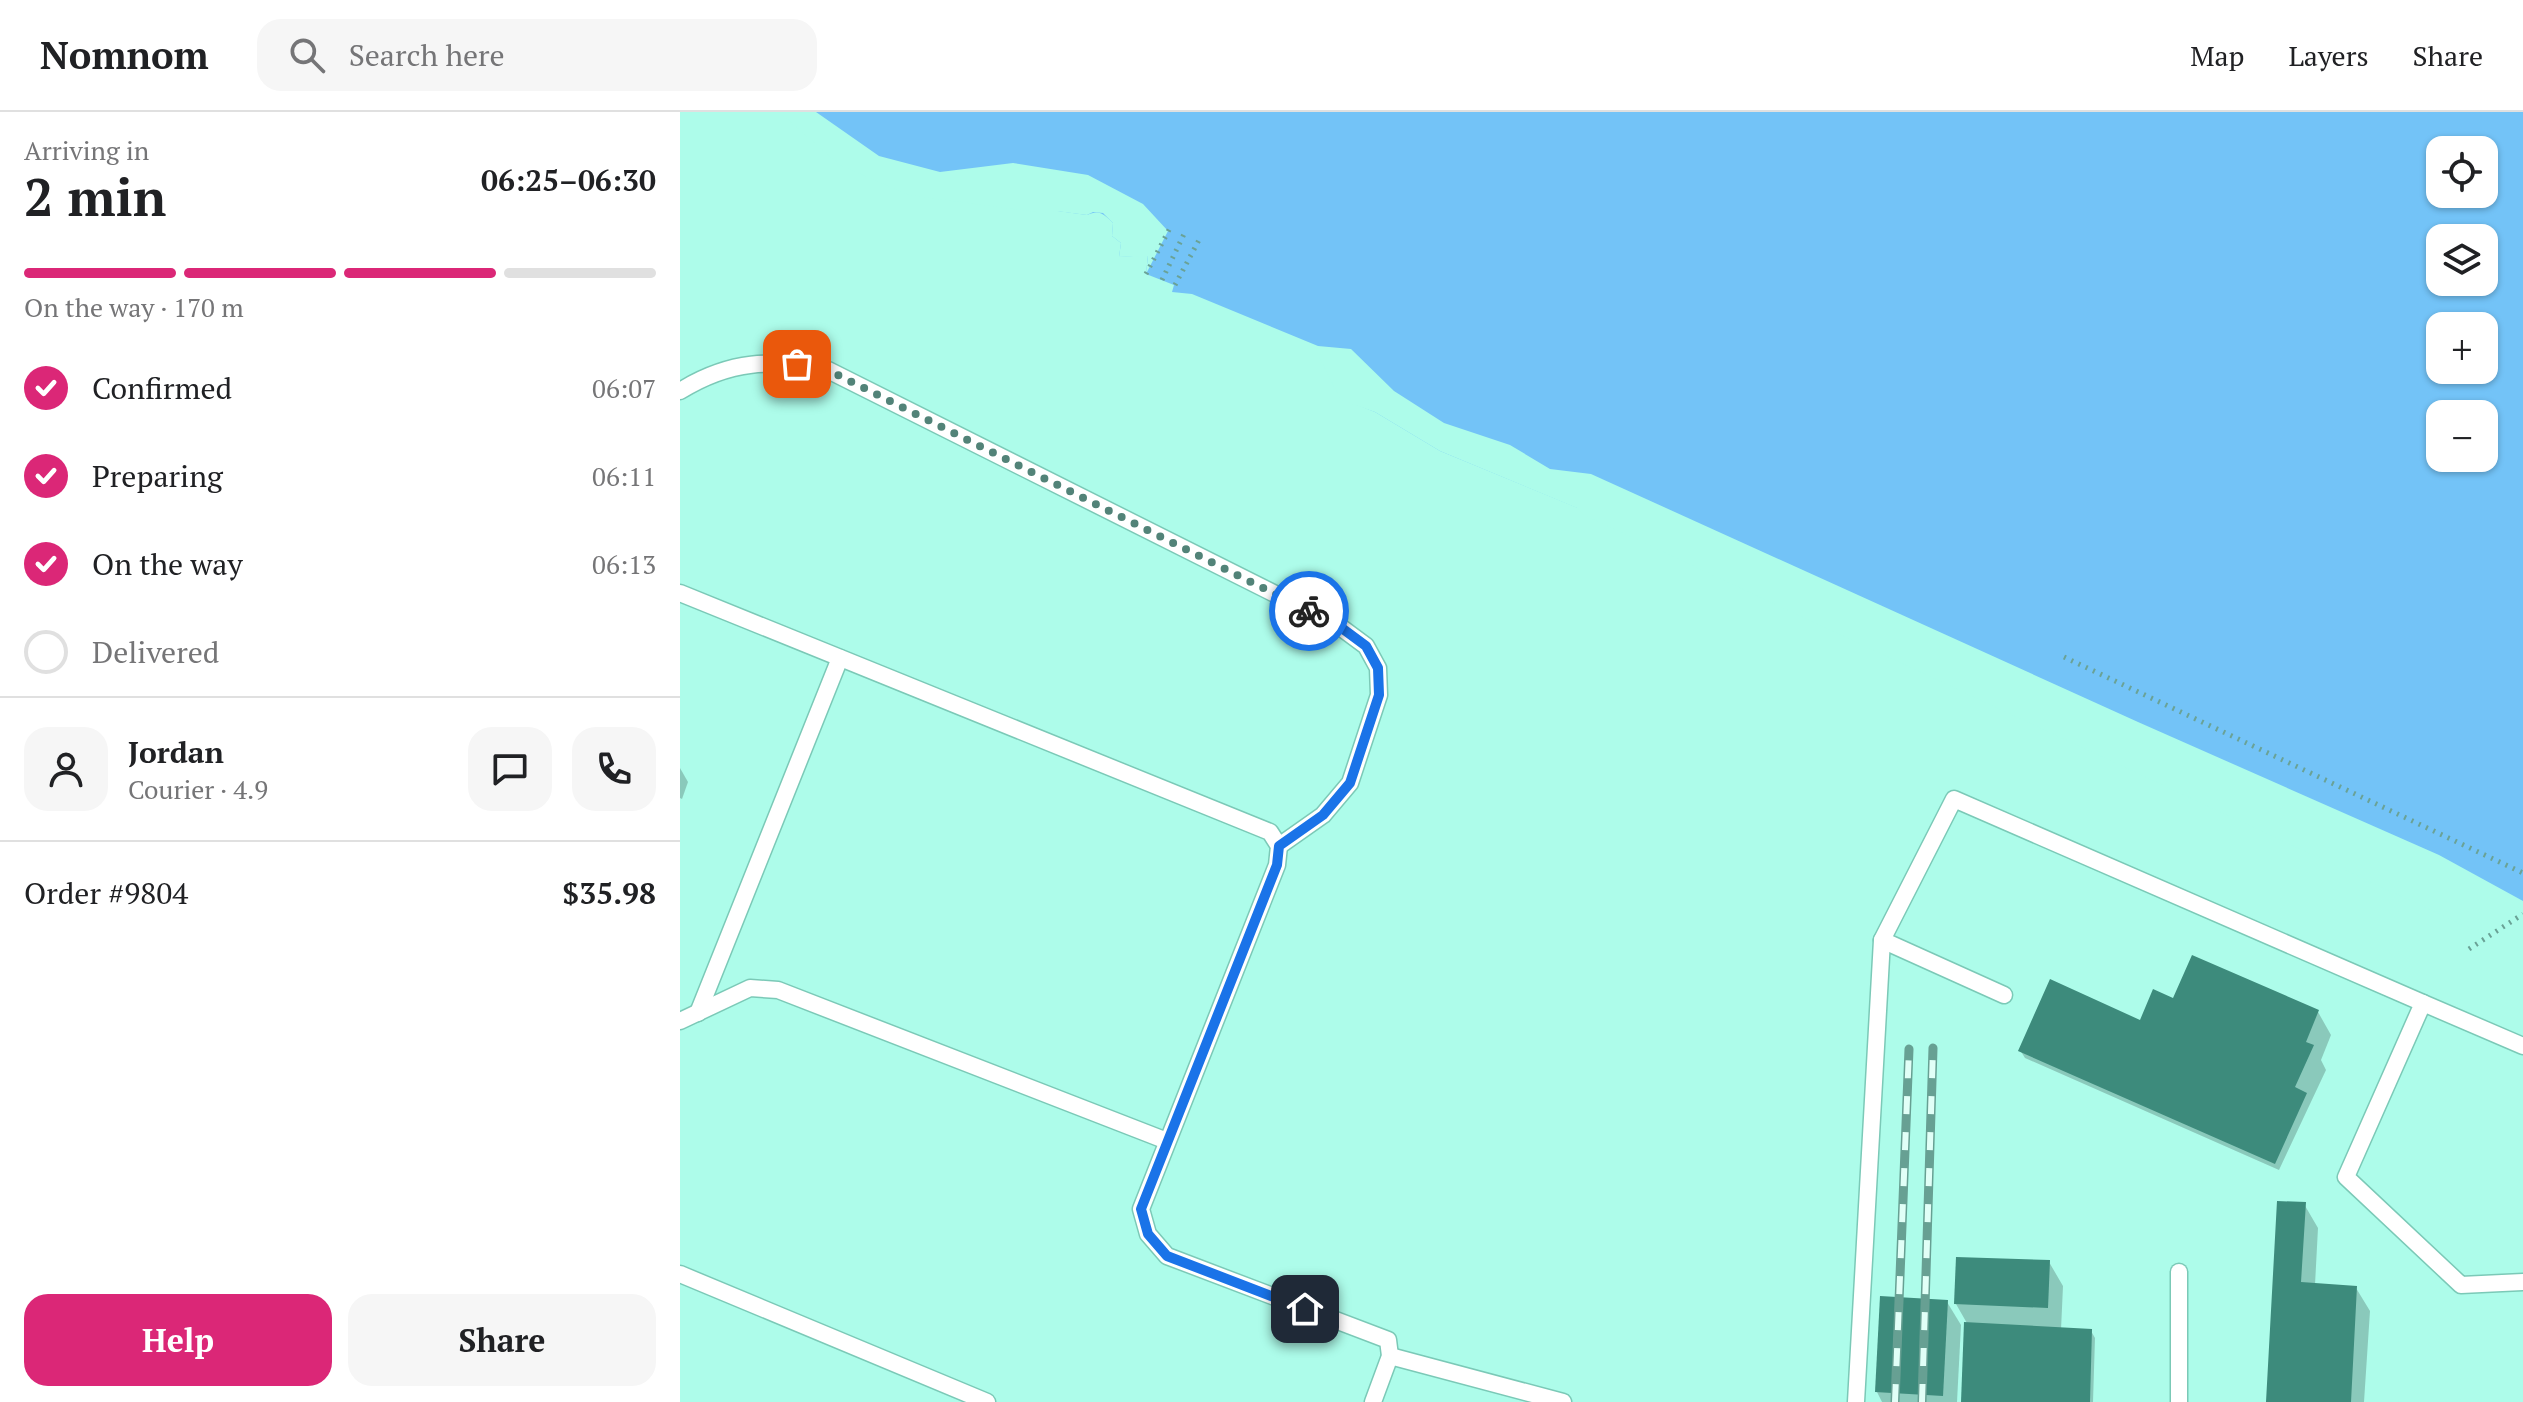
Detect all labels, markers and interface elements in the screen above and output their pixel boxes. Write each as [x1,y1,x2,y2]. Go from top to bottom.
search box [257,19,817,91]
text: Nomnom [40,30,209,80]
icon: search [285,33,329,77]
text: Search here [349,35,505,75]
text: Map [2190,37,2244,74]
text: Layers [2288,37,2369,74]
text: Share [2413,37,2483,74]
text: Arriving in [24,133,149,167]
map controls [2426,136,2498,472]
button: locate [2426,136,2498,208]
text: 06:25–06:30 [481,160,656,200]
text: 2 min [24,162,166,231]
button: layers [2426,224,2498,296]
text: On the way · 170 m [24,290,244,324]
button: + [2426,312,2498,384]
pin [763,330,831,398]
icon: bag [775,342,819,386]
icon: check [24,366,68,410]
text: Confirmed [92,368,232,408]
text: 06:07 [592,371,656,405]
button: − [2426,400,2498,472]
icon: check [24,454,68,498]
text: Preparing [92,456,223,496]
text: 06:11 [592,459,656,493]
icon: check [24,542,68,586]
text: On the way [92,544,243,584]
text: 06:13 [592,547,656,581]
courier [1269,571,1349,651]
icon: bike [1287,589,1331,633]
text: Delivered [92,632,219,672]
button: person [24,727,108,811]
button: chat [468,727,552,811]
button: phone [572,727,656,811]
text: Jordan [128,732,224,772]
text: Courier · 4.9 [128,772,268,806]
text: Order #9804 [24,873,188,913]
text: $35.98 [562,873,656,913]
pin [1271,1275,1339,1343]
icon: home [1283,1287,1327,1331]
button: Help [24,1294,332,1386]
button: Share [348,1294,656,1386]

